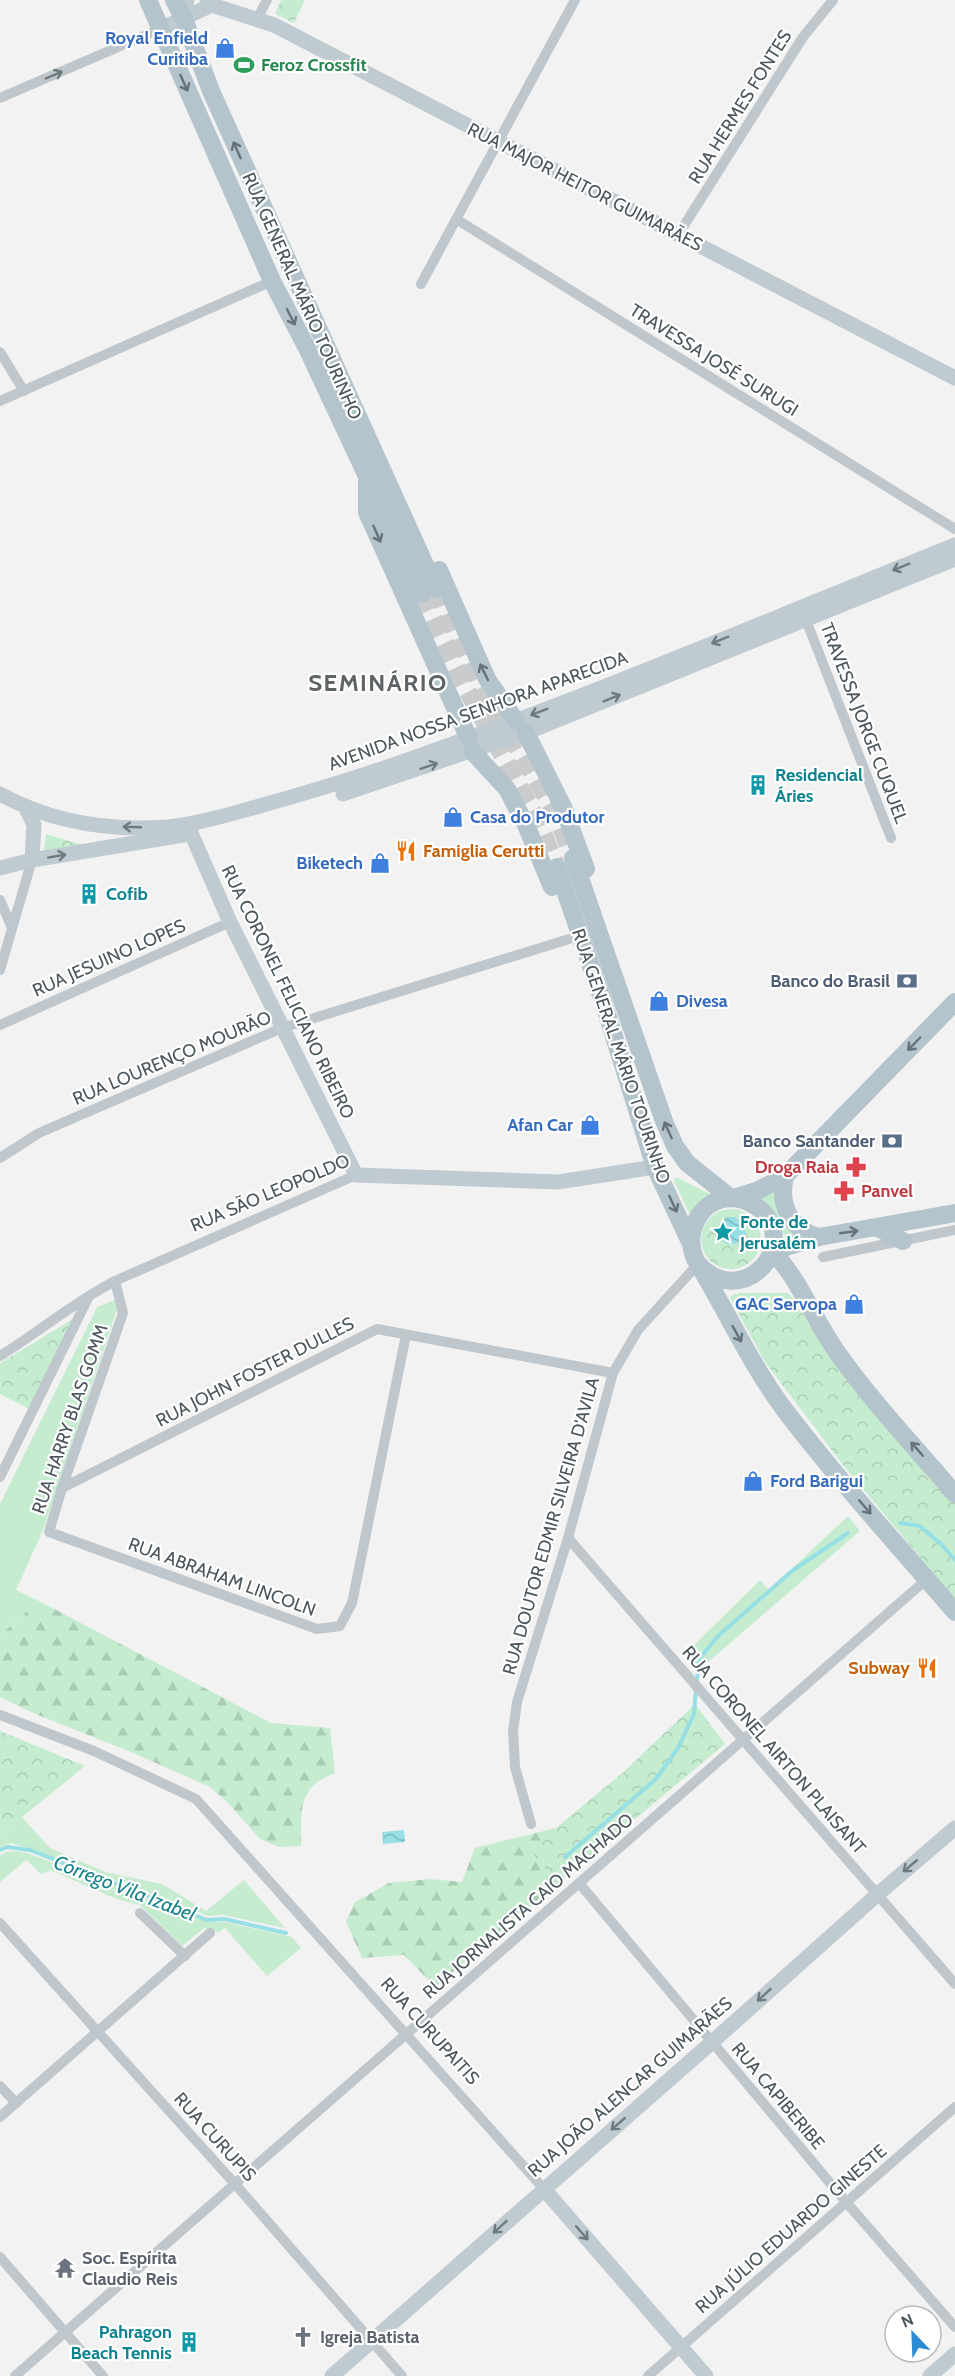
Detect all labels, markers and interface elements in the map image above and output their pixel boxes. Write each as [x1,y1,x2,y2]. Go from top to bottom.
street label: RUA HERMES FONTES [684,26,796,188]
place label: Royal Enfield Curitiba [105,27,208,70]
shop icon: Royal Enfield Curitiba [213,36,237,60]
sports icon: Feroz Crossfit [232,53,256,77]
place label: Feroz Crossfit [261,54,367,76]
one-way arrow [44,69,62,80]
one-way arrow [179,73,190,91]
street label: RUA MAJOR HEITOR GUIMARÃES [464,118,706,256]
one-way arrow [230,141,242,159]
street label: RUA GENERAL MÁRIO TOURINHO [237,169,367,423]
street label: TRAVESSA JOSÉ SURUGI [626,299,802,421]
one-way arrow [286,308,297,326]
one-way arrow [371,524,383,542]
one-way arrow [892,562,910,573]
street label: TRAVESSA JORGE CUQUEL [816,620,912,826]
one-way arrow [711,635,730,646]
street label: AVENIDA NOSSA SENHORA APARECIDA [325,646,631,776]
one-way arrow [478,664,490,682]
district label: SEMINÁRIO [308,668,448,697]
one-way arrow [602,692,621,703]
one-way arrow [530,708,549,719]
one-way arrow [419,759,438,770]
place label: Residencial Áries [775,764,863,807]
building icon: Residencial Áries [746,773,770,797]
shop icon: Casa do Produtor [441,805,465,829]
place label: Casa do Produtor [470,806,604,828]
one-way arrow [122,821,142,833]
restaurant icon: Famiglia Cerutti [394,839,418,863]
place label: Famiglia Cerutti [423,840,544,862]
one-way arrow [47,850,66,861]
shop icon: Biketech [368,851,392,875]
place label: Biketech [296,852,363,874]
street label: RUA CORONEL FELICIANO RIBEIRO [217,861,359,1123]
building icon: Cofib [77,882,101,906]
place label: Cofib [106,883,148,905]
street label: RUA JESUINO LOPES [29,914,189,1002]
street label: RUA GENERAL MÁRIO TOURINHO [567,926,675,1187]
bank icon: Banco do Brasil [895,969,919,993]
place label: Banco do Brasil [770,970,890,992]
shop icon: Divesa [647,989,671,1013]
place label: Divesa [676,990,728,1012]
street label: RUA LOURENÇO MOURÃO [69,1006,275,1110]
one-way arrow [907,1036,922,1051]
shop icon: Afan Car [578,1113,602,1137]
place label: Afan Car [507,1114,573,1136]
one-way arrow [662,1122,674,1140]
bank icon: Banco Santander [880,1129,904,1153]
place label: Banco Santander [743,1130,875,1152]
street label: RUA SÃO LEOPOLDO [187,1149,353,1236]
pharmacy icon: Droga Raia [844,1155,868,1179]
place label: Droga Raia [755,1156,839,1178]
pharmacy icon: Panvel [832,1179,856,1203]
place label: Panvel [861,1180,913,1202]
one-way arrow [667,1195,679,1213]
place label: Fonte de Jerusalém [739,1211,816,1254]
place icon: Fonte de Jerusalém [711,1220,735,1244]
one-way arrow [839,1227,858,1238]
shop icon: GAC Servopa [842,1292,866,1316]
place label: GAC Servopa [735,1293,837,1315]
street label: RUA JOHN FOSTER DULLES [152,1312,358,1432]
street label: RUA HARRY BLAS GOMM [27,1321,113,1517]
one-way arrow [732,1324,743,1342]
street label: RUA DOUTOR EDMIR SILVEIRA D'AVILA [498,1375,604,1677]
one-way arrow [910,1442,924,1457]
shop icon: Ford Barigui [741,1469,765,1493]
place label: Ford Barigui [770,1470,863,1492]
one-way arrow [858,1499,872,1514]
street label: RUA ABRAHAM LINCOLN [125,1533,319,1621]
street label: RUA CORONEL AIRTON PLAISANT [678,1641,871,1859]
restaurant icon: Subway [915,1656,939,1680]
place label: Subway [848,1657,910,1679]
street label: RUA JORNALISTA CAIO MACHADO [418,1808,638,2003]
water label: Córrego Vila Izabel [51,1850,200,1926]
one-way arrow [903,1859,918,1873]
street label: RUA CURUPAITIS [376,1973,484,2089]
one-way arrow [757,1988,772,2003]
street label: RUA JOÃO ALENCAR GUIMARÃES [523,1992,737,2182]
street label: RUA CAPIBERIBE [727,2038,829,2154]
street label: RUA CURUPIS [169,2088,261,2186]
one-way arrow [611,2117,626,2131]
street label: RUA JÚLIO EDUARDO GINESTE [691,2140,891,2318]
one-way arrow [493,2220,508,2234]
one-way arrow [575,2225,589,2240]
place label: Soc. Espírita Claudio Reis [82,2247,178,2290]
temple icon: Soc. Espírita Claudio Reis [53,2256,77,2280]
north arrow [883,2304,943,2364]
text: N [898,2310,916,2332]
place label: Pahragon Beach Tennis [71,2321,172,2364]
church icon: Igreja Batista [291,2325,315,2349]
place label: Igreja Batista [320,2326,420,2348]
building icon: Pahragon Beach Tennis [177,2330,201,2354]

